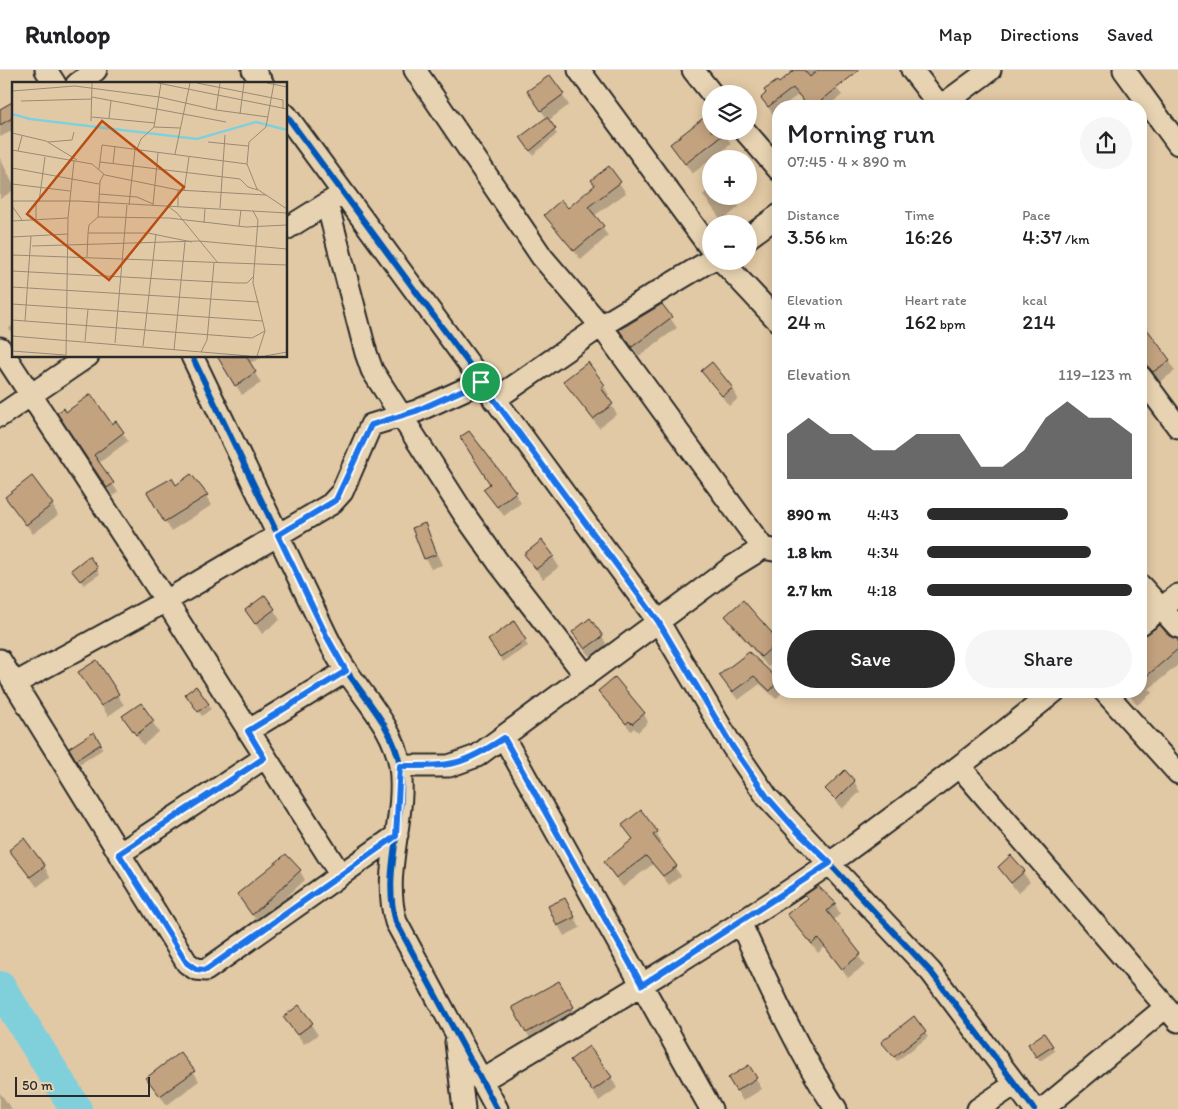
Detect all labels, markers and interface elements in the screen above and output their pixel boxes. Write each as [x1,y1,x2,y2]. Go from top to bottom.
text: Runloop [25,20,110,49]
text: Map [939,24,972,46]
text: Directions [1000,24,1079,46]
text: Saved [1107,24,1153,46]
inset map [12,82,288,358]
map controls [702,85,757,270]
button: layers [702,85,757,140]
text: Morning run [787,116,935,150]
button: share [1080,117,1132,169]
button: + [702,150,757,205]
text: 07:45 · 4 × 890 m [787,152,906,171]
text: Distance [787,207,839,224]
text: Time [905,207,935,224]
text: Pace [1022,207,1050,224]
button: − [702,215,757,270]
text: 3.56 [787,224,826,249]
text: 16:26 [905,224,953,249]
text: 4:37 [1022,224,1062,249]
text: km [826,231,847,248]
text: /km [1062,231,1090,248]
text: Elevation [787,292,843,309]
text: Heart rate [905,292,967,309]
text: kcal [1022,292,1047,309]
text: 24 [787,309,811,334]
text: 162 [905,309,937,334]
text: 214 [1022,309,1056,334]
text: m [811,316,826,333]
text: bpm [937,316,966,333]
pin [460,361,502,403]
text: Elevation [787,365,851,384]
text: 119–123 m [1058,365,1132,384]
icon: arrive [467,368,495,396]
text: 890 m [787,505,831,524]
text: 4:43 [867,505,899,524]
text: 1.8 km [787,543,832,562]
text: 4:34 [867,543,899,562]
text: 2.7 km [787,581,832,600]
text: 4:18 [867,581,897,600]
button: Save [787,630,955,688]
button: Share [965,630,1132,688]
scale bar [15,1074,150,1097]
text: 50 m [22,1077,53,1094]

